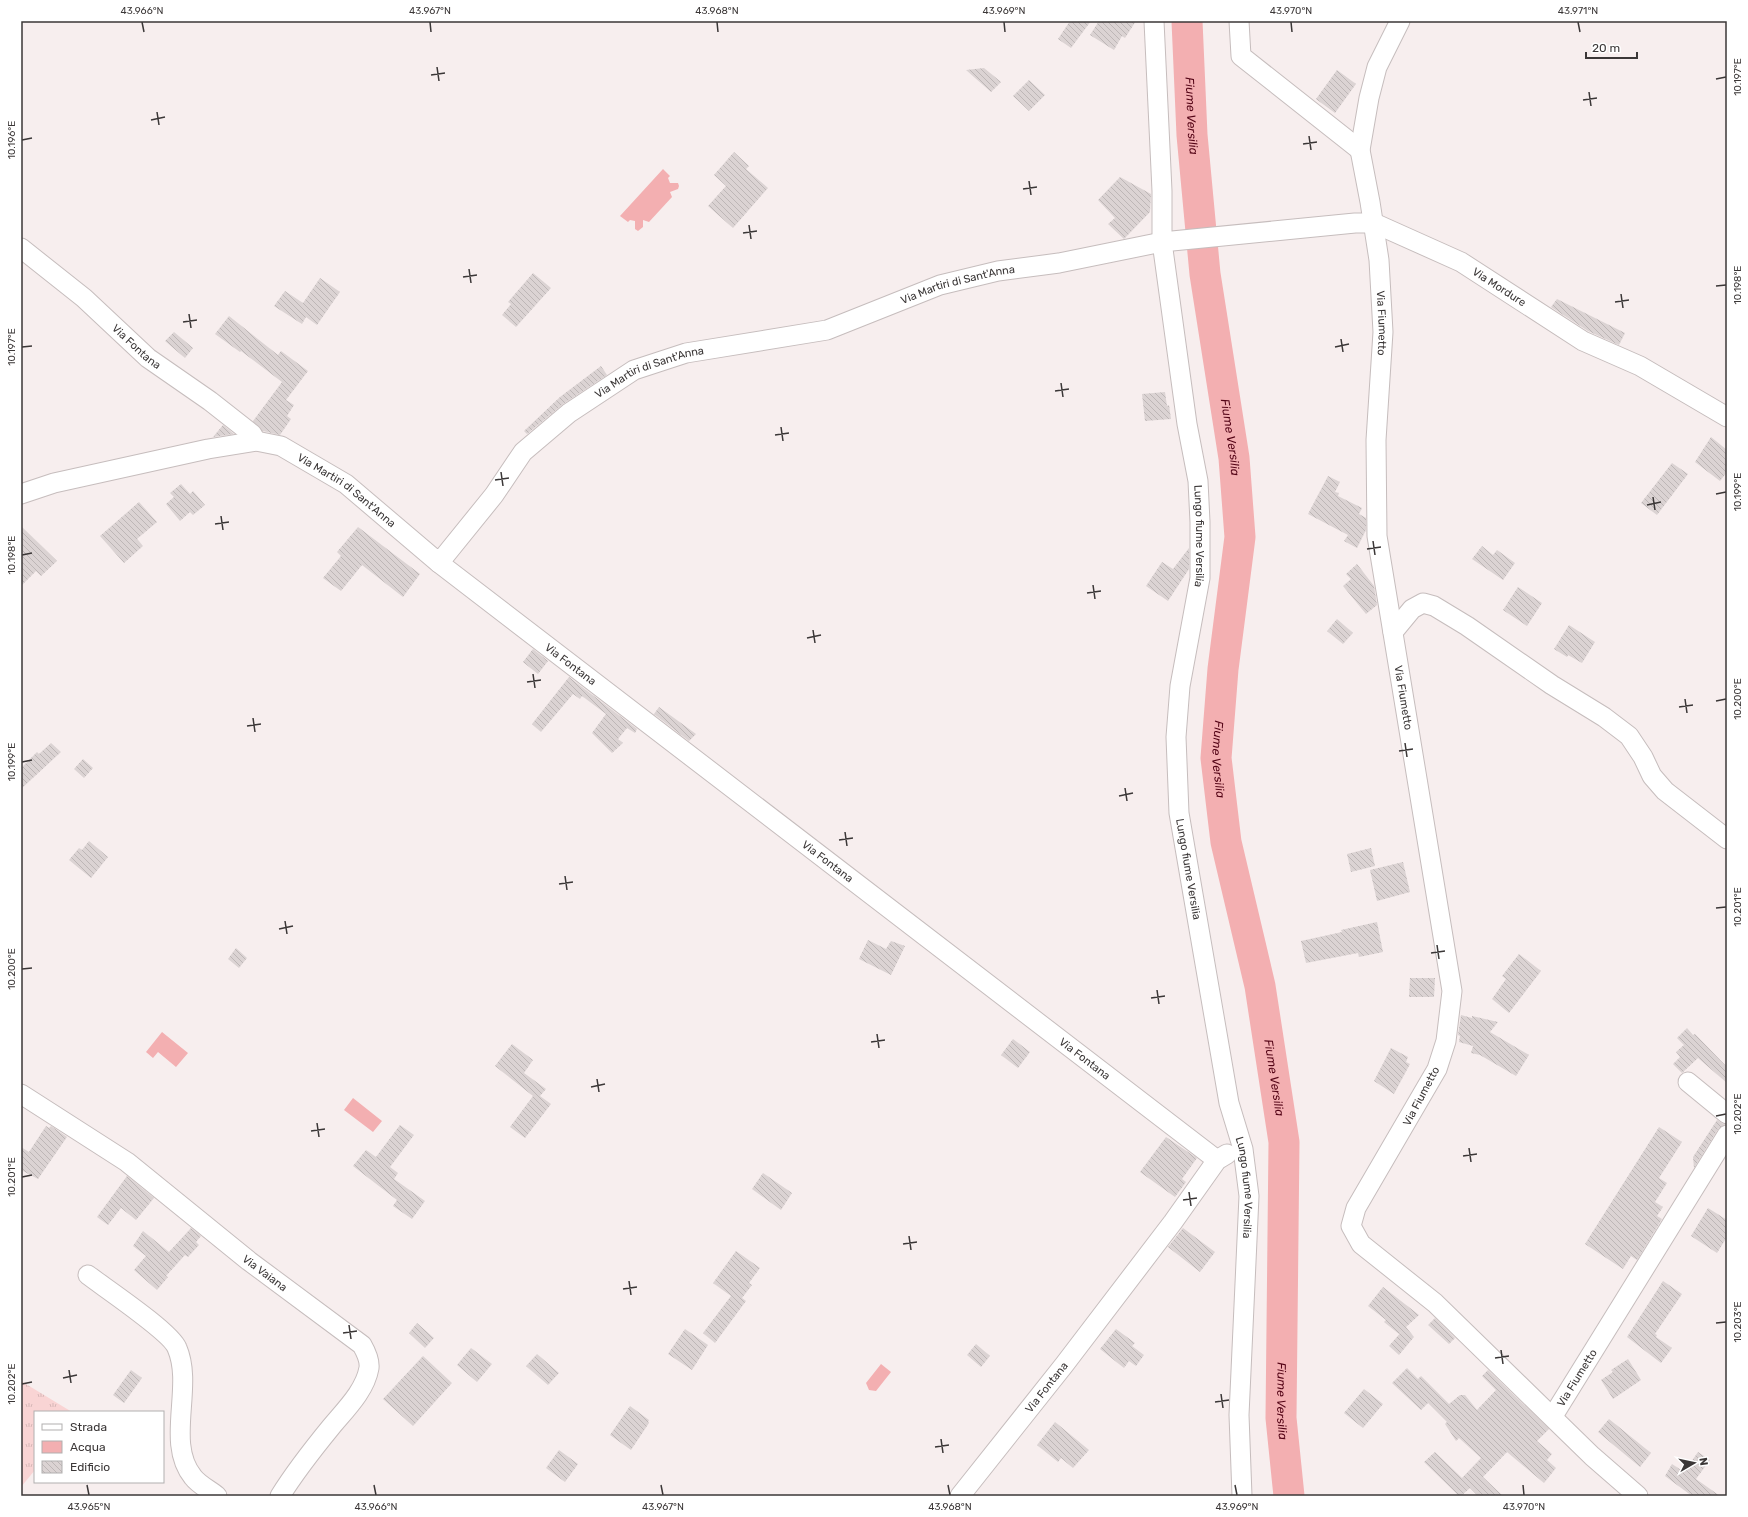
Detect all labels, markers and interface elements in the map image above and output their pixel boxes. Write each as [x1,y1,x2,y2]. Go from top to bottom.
text: 43.966°N [120,5,164,17]
text: 43.967°N [409,5,451,17]
text: 43.968°N [695,5,739,17]
text: 43.969°N [983,5,1026,17]
text: 43.970°N [1270,5,1312,17]
text: 43.971°N [1558,5,1598,17]
scale bar [1586,34,1637,60]
text: 20 m [1592,41,1620,55]
text: 10.197°E [1732,58,1744,96]
water label: Fiume Versilia [1182,77,1201,155]
text: 10.196°E [6,121,18,159]
street label: Via Martiri di Sant'Anna [899,263,1016,307]
street label: Via Mordure [1470,265,1528,309]
text: 10.198°E [1732,266,1744,304]
street label: Via Fiumetto [1374,290,1389,356]
street label: Via Fontana [109,322,163,372]
text: 10.197°E [6,328,18,366]
street label: Via Martiri di Sant'Anna [593,344,705,401]
water label: Fiume Versilia [1218,398,1242,476]
street label: Via Martiri di Sant'Anna [295,451,398,530]
text: 10.199°E [1732,473,1744,511]
street label: Lungo fiume Versilia [1191,485,1206,588]
text: 10.198°E [6,536,18,574]
street label: Via Fontana [542,641,599,688]
street label: Via Fiumetto [1391,664,1415,731]
text: 10.200°E [1732,678,1744,720]
water label: Fiume Versilia [1209,720,1228,799]
text: 10.199°E [6,743,18,781]
street label: Lungo fiume Versilia [1173,818,1203,921]
street label: Via Fontana [799,838,856,885]
text: 10.201°E [1732,887,1744,927]
text: 10.200°E [6,948,18,990]
street label: Via Fontana [1056,1035,1113,1083]
water label: Fiume Versilia [1261,1038,1287,1117]
street label: Via Fiumetto [1400,1064,1442,1128]
text: 10.202°E [1732,1093,1744,1135]
street label: Lungo fiume Versilia [1233,1135,1255,1239]
text: 10.201°E [6,1157,18,1197]
street label: Via Vaiana [240,1252,290,1294]
text: 10.203°E [1732,1301,1744,1343]
street label: Via Fiumetto [1554,1347,1600,1409]
street label: Via Fontana [1023,1360,1071,1415]
water label: Fiume Versilia [1274,1362,1290,1440]
text: 10.202°E [6,1363,18,1405]
legend [34,1411,164,1483]
text: Strada [70,1420,107,1434]
text: Acqua [70,1440,106,1454]
north arrow [1674,1443,1714,1483]
text: N [1696,1457,1710,1467]
text: Edificio [70,1460,110,1474]
text: 43.965°N [68,1501,111,1513]
text: 43.966°N [354,1501,398,1513]
text: 43.967°N [642,1501,684,1513]
text: 43.968°N [928,1501,972,1513]
text: 43.969°N [1216,1501,1259,1513]
text: 43.970°N [1503,1501,1545,1513]

